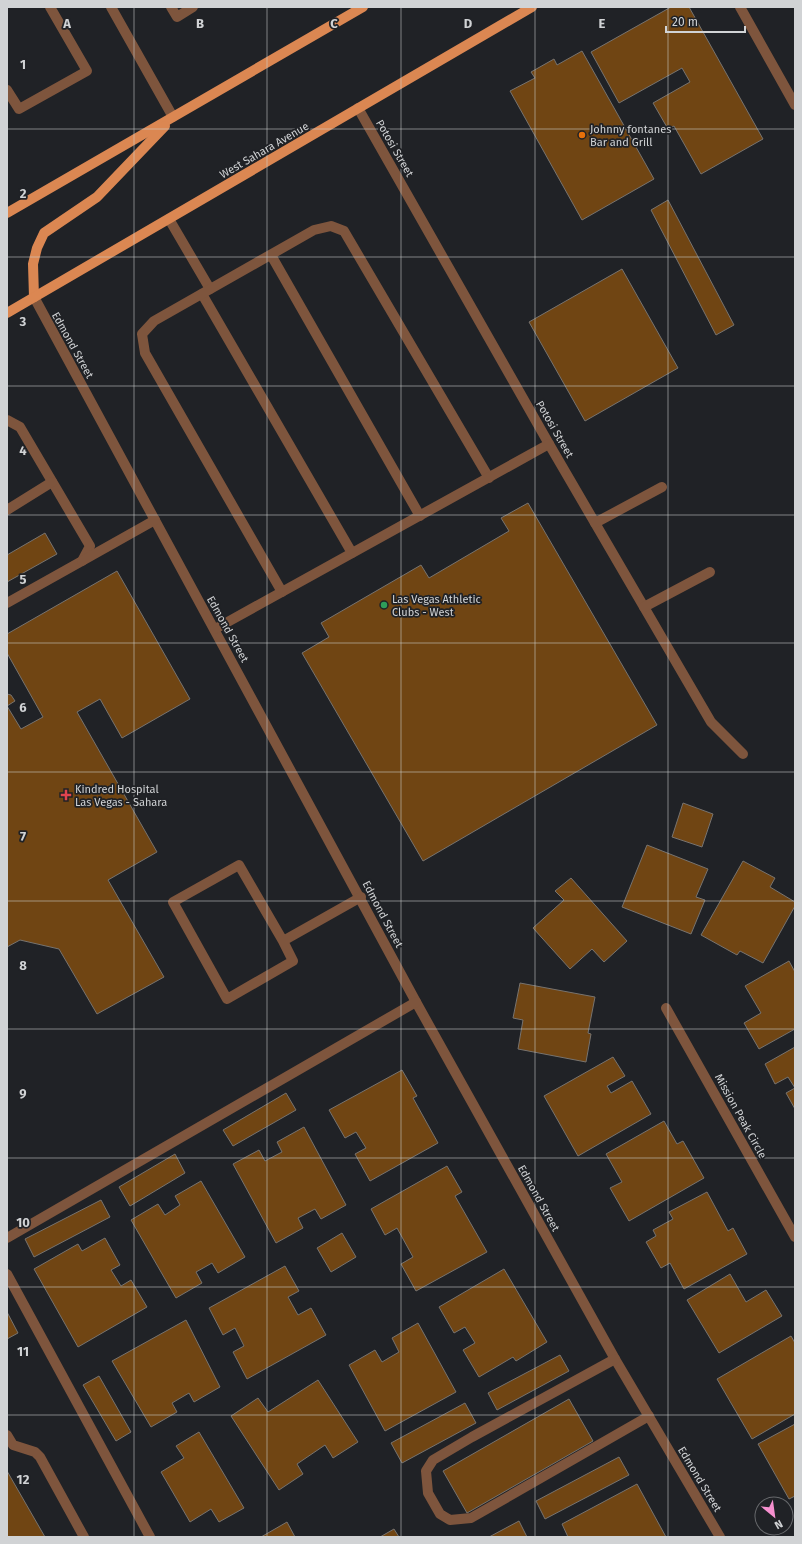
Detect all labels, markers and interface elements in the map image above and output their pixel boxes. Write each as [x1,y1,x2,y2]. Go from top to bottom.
scale bar [666,8,745,34]
text: 20 m [672,15,698,29]
text: A [62,16,71,31]
text: B [196,16,204,31]
text: C [330,16,338,31]
text: D [464,16,473,31]
text: E [599,16,606,31]
text: 1 [20,57,26,72]
street label: Potosi Street [373,117,416,179]
street label: West Sahara Avenue [217,120,311,181]
place label: Johnny fontanes Bar and Grill [590,123,671,149]
marker: Johnny fontanes Bar and Grill [577,130,587,140]
text: 2 [20,186,27,201]
street label: Edmond Street [49,310,96,381]
text: 3 [19,314,27,329]
street label: Potosi Street [533,398,576,460]
text: 4 [19,443,27,458]
text: 5 [20,572,27,587]
place label: Las Vegas Athletic Clubs - West [392,593,481,619]
street label: Edmond Street [204,594,251,665]
marker: Las Vegas Athletic Clubs - West [379,600,389,610]
text: 6 [19,700,27,715]
place label: Kindred Hospital Las Vegas - Sahara [75,783,167,809]
marker: Kindred Hospital Las Vegas - Sahara [60,789,72,801]
text: 7 [20,829,26,844]
street label: Edmond Street [359,879,406,950]
text: 8 [19,958,27,973]
street label: Mission Peak Circle [712,1072,769,1161]
text: 9 [19,1086,27,1101]
street label: Edmond Street [515,1163,562,1234]
text: 10 [16,1215,30,1230]
text: 11 [17,1344,29,1359]
street label: Edmond Street [675,1444,724,1514]
text: 12 [17,1472,30,1487]
north arrow [754,1496,794,1536]
text: N [772,1517,785,1532]

